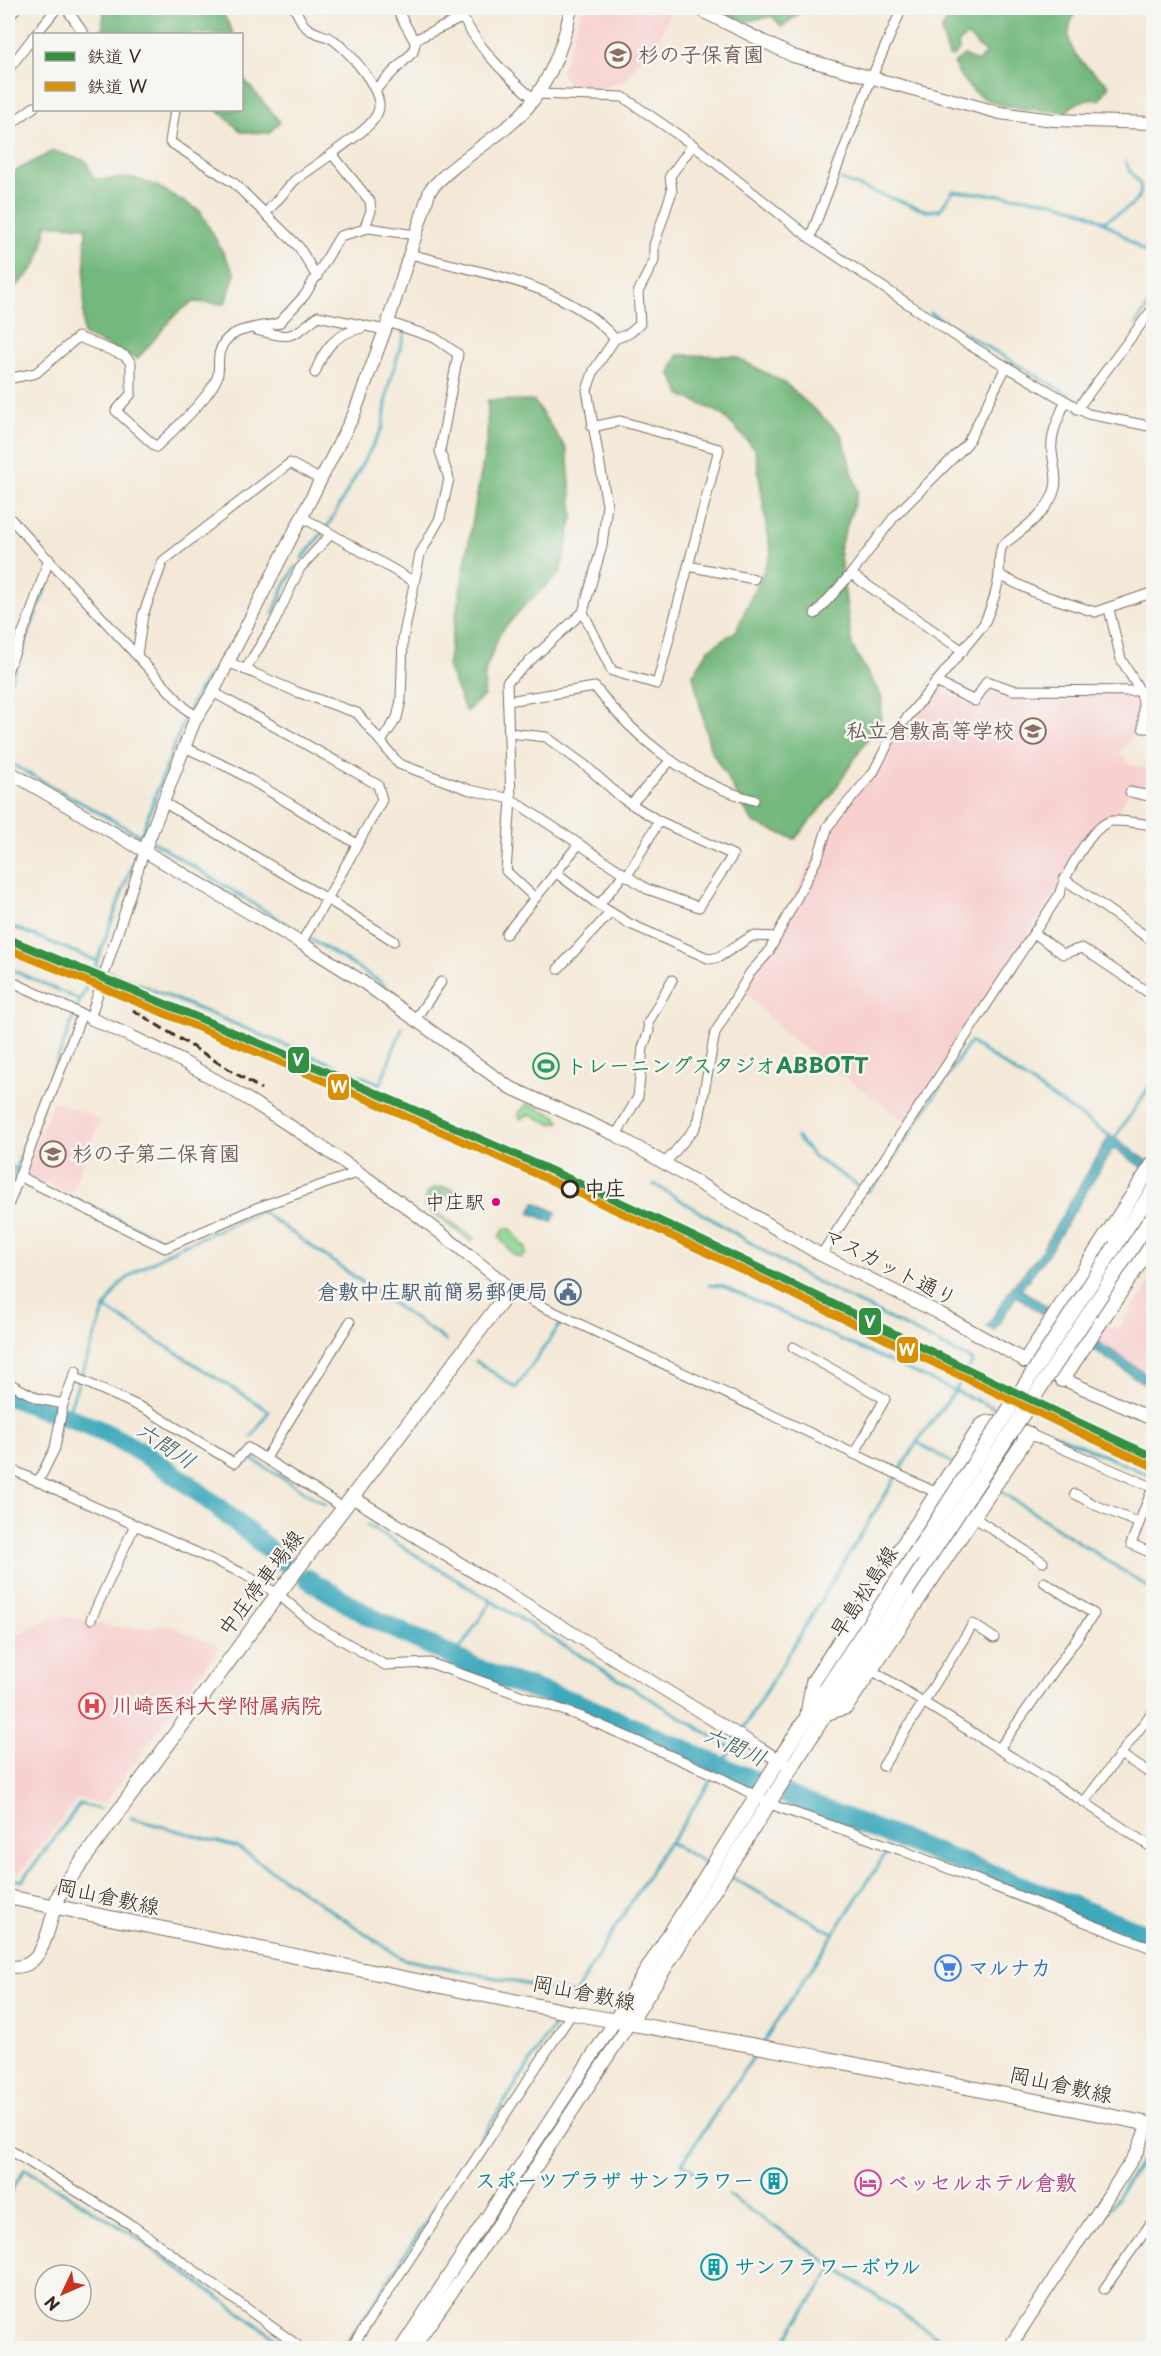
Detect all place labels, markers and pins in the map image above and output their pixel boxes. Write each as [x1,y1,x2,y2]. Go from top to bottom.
place label: 杉の子保育園 [638,37,764,69]
school or university icon: 杉の子保育園 [603,40,633,70]
place label: 私立倉敷高等学校 [846,713,1014,745]
school or university icon: 私立倉敷高等学校 [1018,716,1048,746]
place label: トレーニングスタジオABBOTT [566,1048,868,1080]
sports icon: トレーニングスタジオABBOTT [531,1051,561,1081]
place label: 杉の子第二保育園 [72,1136,240,1168]
school or university icon: 杉の子第二保育園 [38,1139,68,1169]
place label: 中庄 [584,1171,626,1203]
marker: 中庄 [561,1180,579,1198]
place label: 中庄駅 [425,1186,485,1216]
marker: 中庄駅 [490,1196,502,1208]
place label: 倉敷中庄駅前簡易郵便局 [317,1274,548,1306]
public building icon: 倉敷中庄駅前簡易郵便局 [553,1277,583,1307]
place label: 川崎医科大学附属病院 [112,1688,322,1720]
hospital icon: 川崎医科大学附属病院 [77,1691,107,1721]
place label: マルナカ [968,1950,1052,1982]
supermarket icon: マルナカ [933,1953,963,1983]
place label: スポーツプラザ サンフラワー [475,2163,754,2195]
place label: ベッセルホテル倉敷 [888,2165,1077,2197]
building icon: スポーツプラザ サンフラワー [759,2166,789,2196]
hotel icon: ベッセルホテル倉敷 [853,2168,883,2198]
place label: サンフラワーボウル [734,2249,921,2281]
building icon: サンフラワーボウル [699,2252,729,2282]

